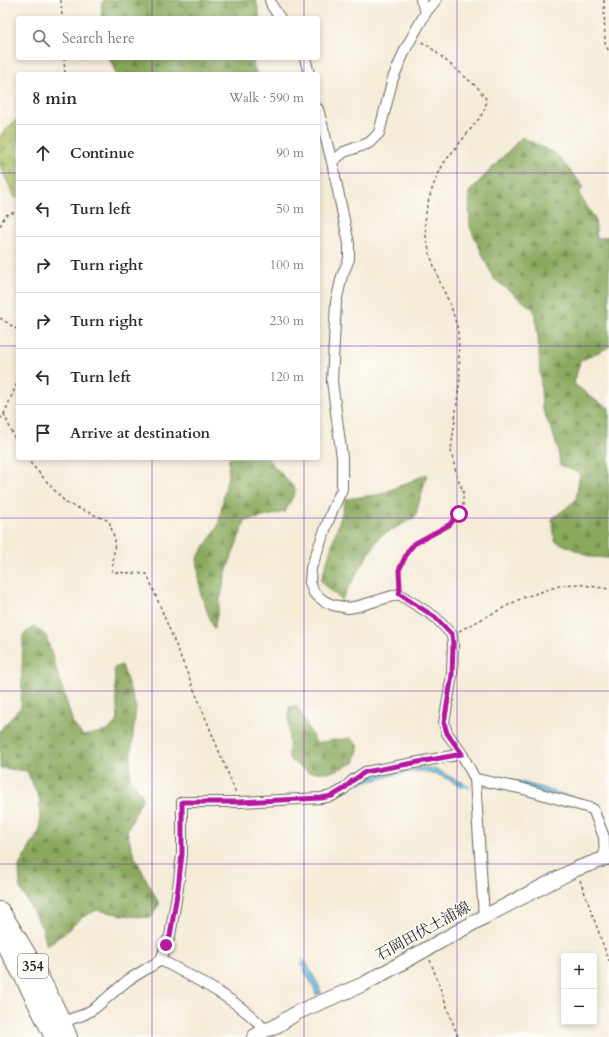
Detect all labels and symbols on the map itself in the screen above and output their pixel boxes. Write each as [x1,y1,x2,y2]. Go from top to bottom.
route start [450,505,468,523]
street label: 石岡田伏土浦線 [372,897,474,965]
route end [157,936,175,954]
road number: 354 [18,954,48,978]

